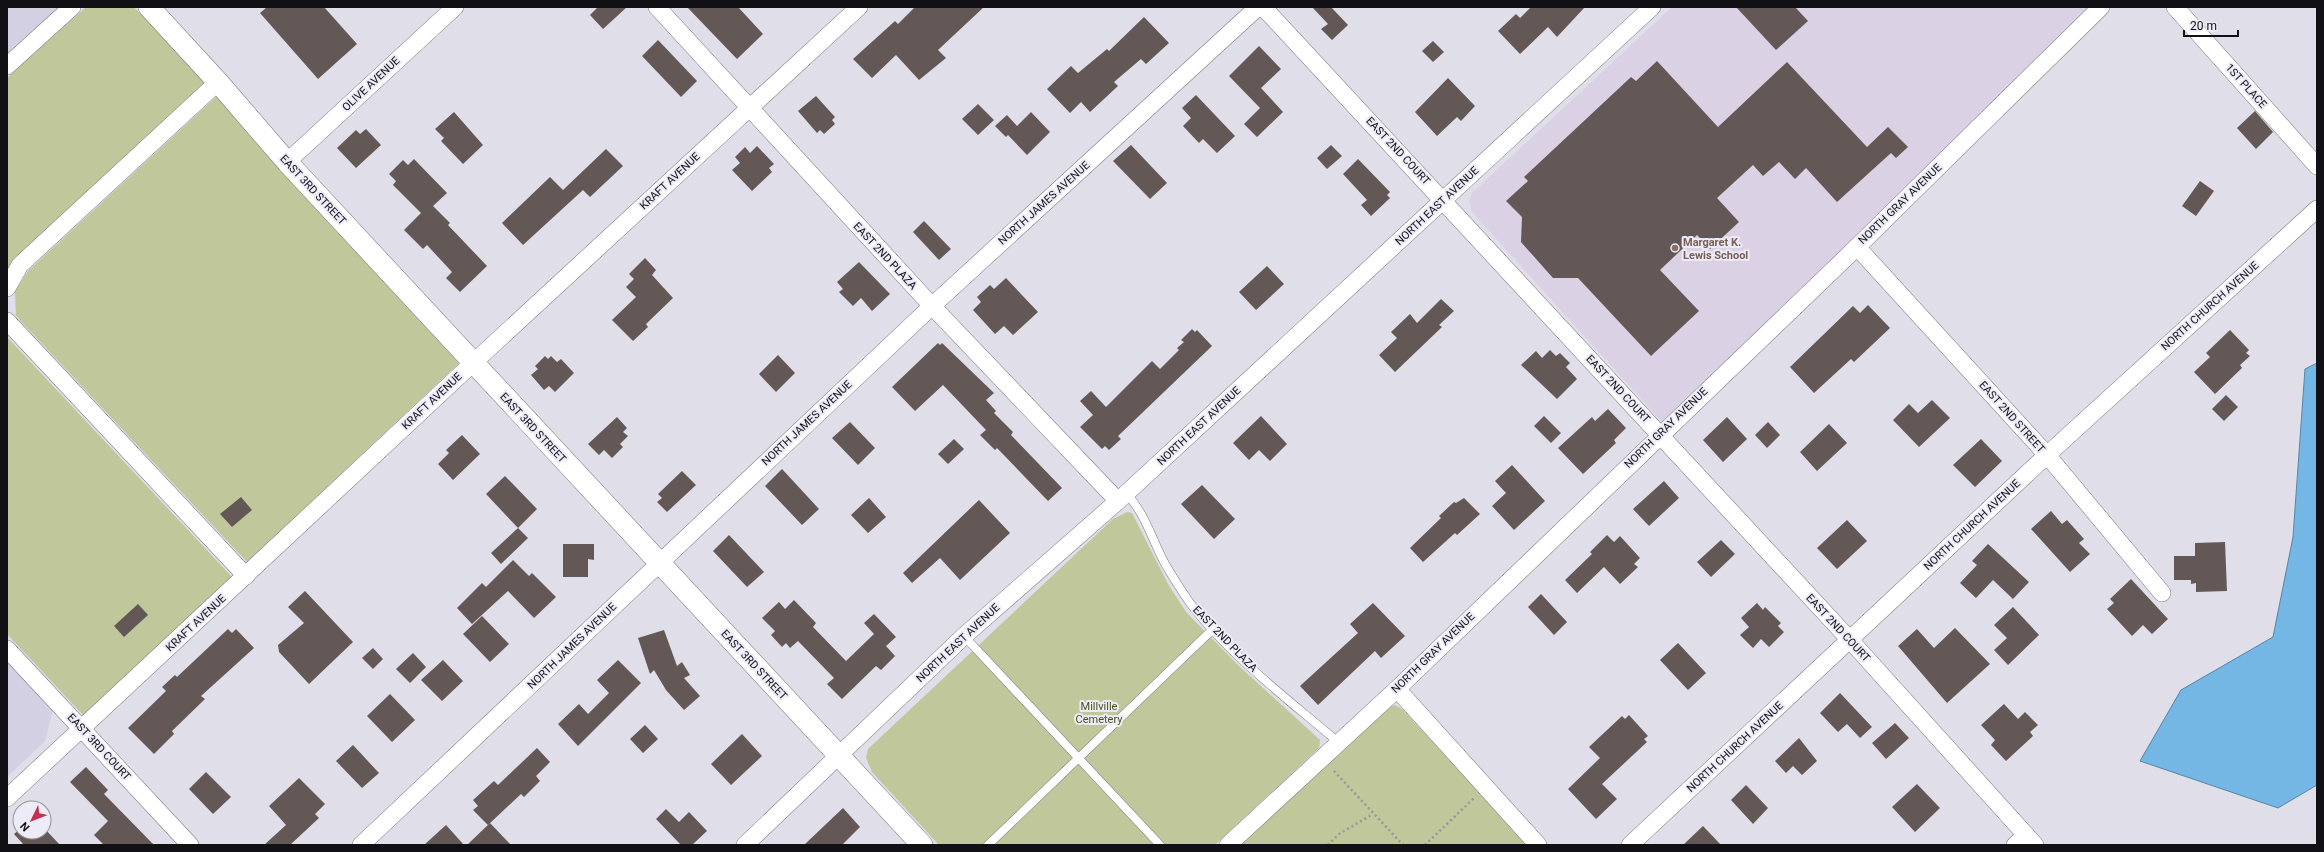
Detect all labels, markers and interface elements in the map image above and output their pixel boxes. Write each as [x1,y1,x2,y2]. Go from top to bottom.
scale bar [2184,12,2238,38]
text: 20 m [2190,19,2217,33]
street label: OLIVE AVENUE [340,54,402,114]
street label: 1ST PLACE [2223,61,2269,111]
street label: EAST 2ND COURT [1363,114,1433,188]
street label: KRAFT AVENUE [637,150,703,212]
street label: EAST 3RD STREET [277,152,349,228]
street label: NORTH JAMES AVENUE [996,159,1092,247]
street label: NORTH GRAY AVENUE [1856,161,1944,247]
street label: NORTH EAST AVENUE [1393,164,1481,248]
street label: EAST 2ND PLAZA [851,220,920,293]
place label: Margaret K. Lewis School [1683,236,1748,262]
marker: Margaret K. Lewis School [1670,243,1680,253]
street label: NORTH CHURCH AVENUE [2159,259,2261,353]
street label: EAST 2ND COURT [1583,352,1653,426]
street label: KRAFT AVENUE [399,370,465,432]
street label: NORTH JAMES AVENUE [759,378,855,468]
street label: EAST 2ND STREET [1976,378,2048,456]
street label: NORTH EAST AVENUE [1155,384,1243,468]
street label: NORTH GRAY AVENUE [1622,385,1710,471]
street label: EAST 3RD STREET [497,390,569,466]
street label: NORTH CHURCH AVENUE [1921,477,2023,573]
street label: EAST 2ND COURT [1803,591,1873,665]
street label: KRAFT AVENUE [163,592,229,654]
street label: NORTH JAMES AVENUE [525,600,619,692]
street label: NORTH EAST AVENUE [914,601,1002,685]
street label: EAST 2ND PLAZA [1190,603,1260,675]
street label: NORTH GRAY AVENUE [1389,610,1477,696]
street label: EAST 3RD STREET [718,627,790,703]
street label: NORTH CHURCH AVENUE [1684,699,1786,795]
park label: Millville Cemetery [1076,700,1123,726]
street label: EAST 3RD COURT [65,711,134,783]
north arrow [12,800,52,840]
text: N [17,819,32,834]

